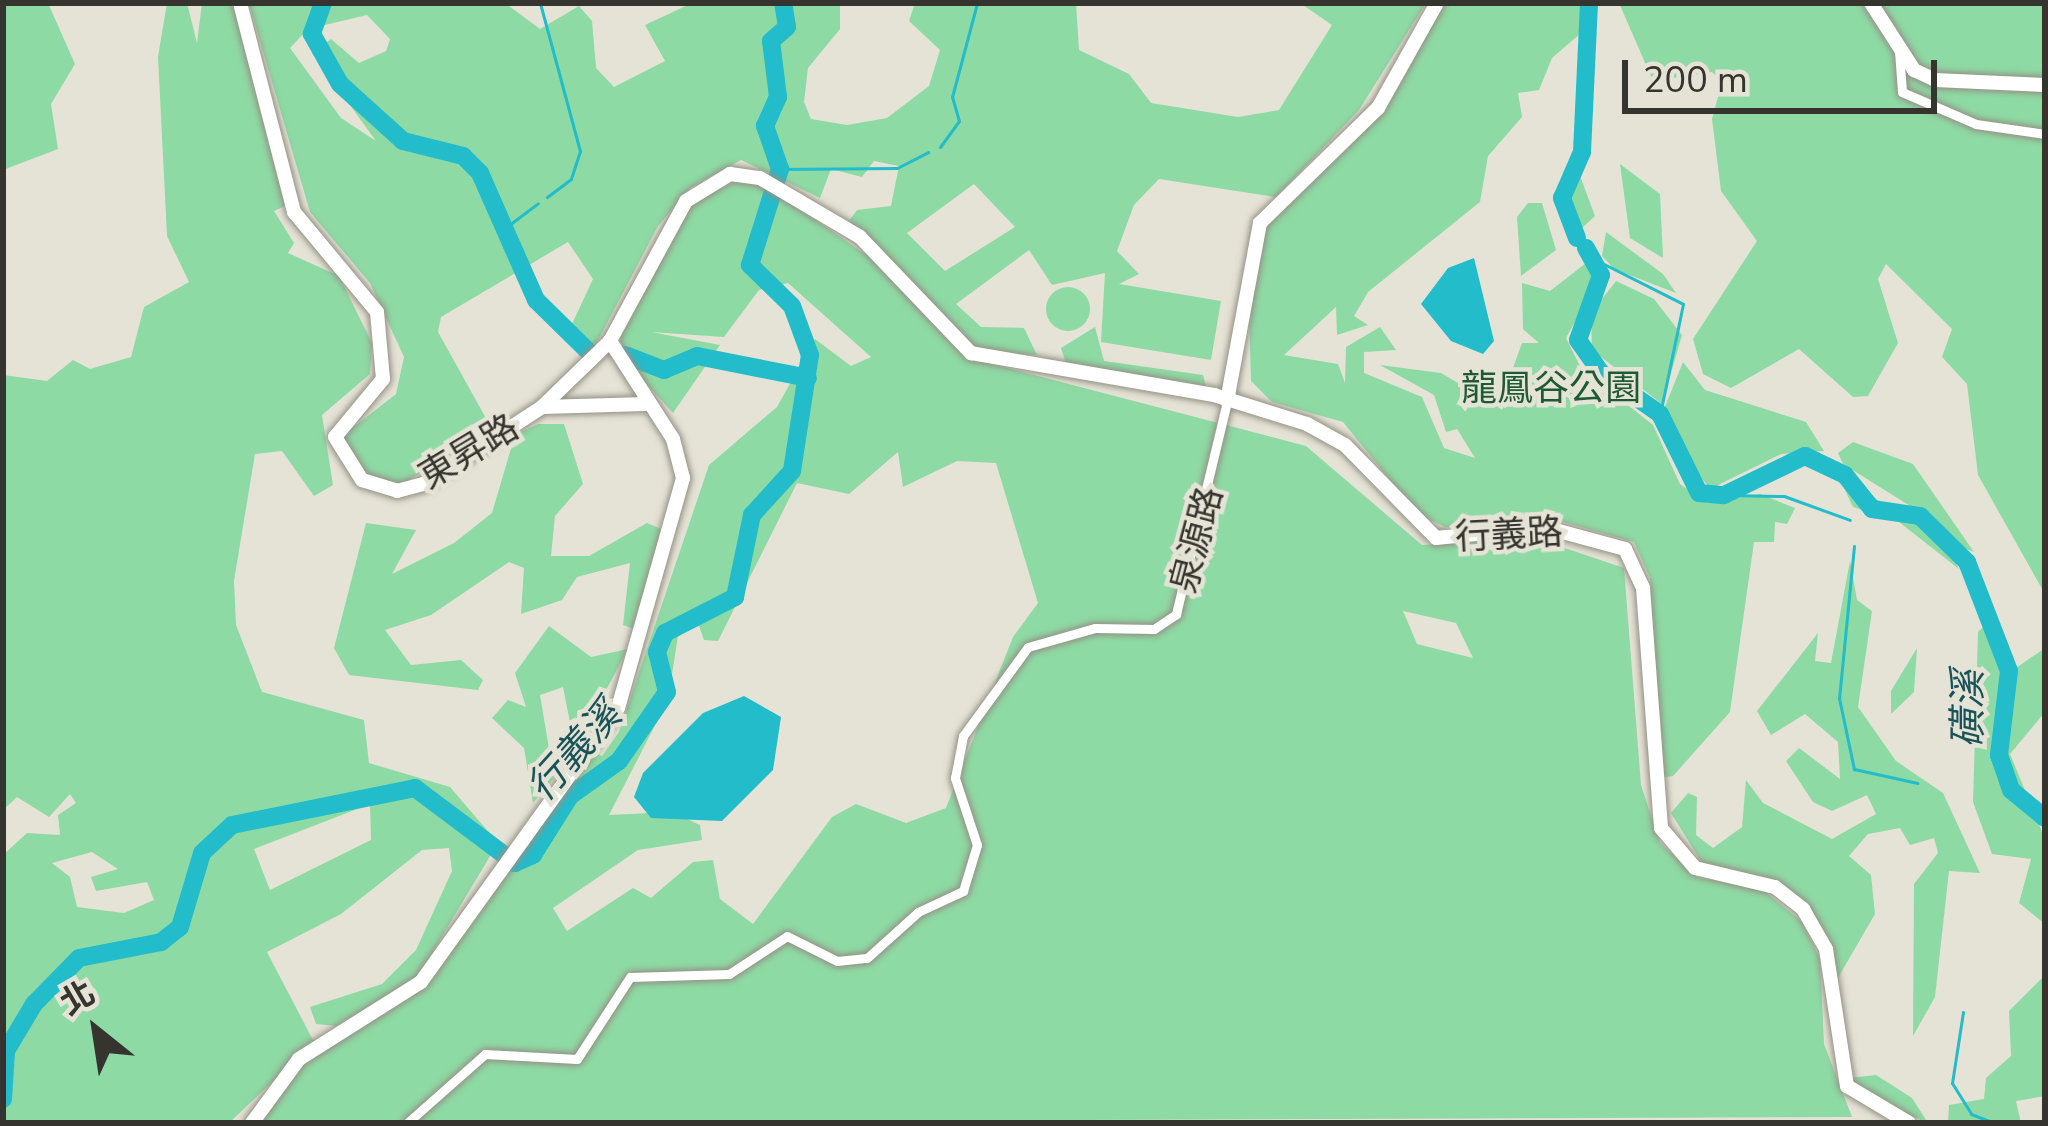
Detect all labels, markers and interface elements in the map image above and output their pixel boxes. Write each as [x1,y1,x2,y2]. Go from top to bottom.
scale bar [1628,36,1943,110]
text: 200 m [1643,56,1748,105]
park label: 龍鳳谷公園 [1461,367,1641,411]
street label: 東昇路 [412,406,526,498]
street label: 泉源路 [1162,482,1232,598]
street label: 行義路 [1454,511,1564,559]
water label: 磺溪 [1946,670,1992,748]
water label: 行義溪 [518,693,632,811]
north arrow [36,970,156,1090]
text: 北 [52,971,103,1026]

